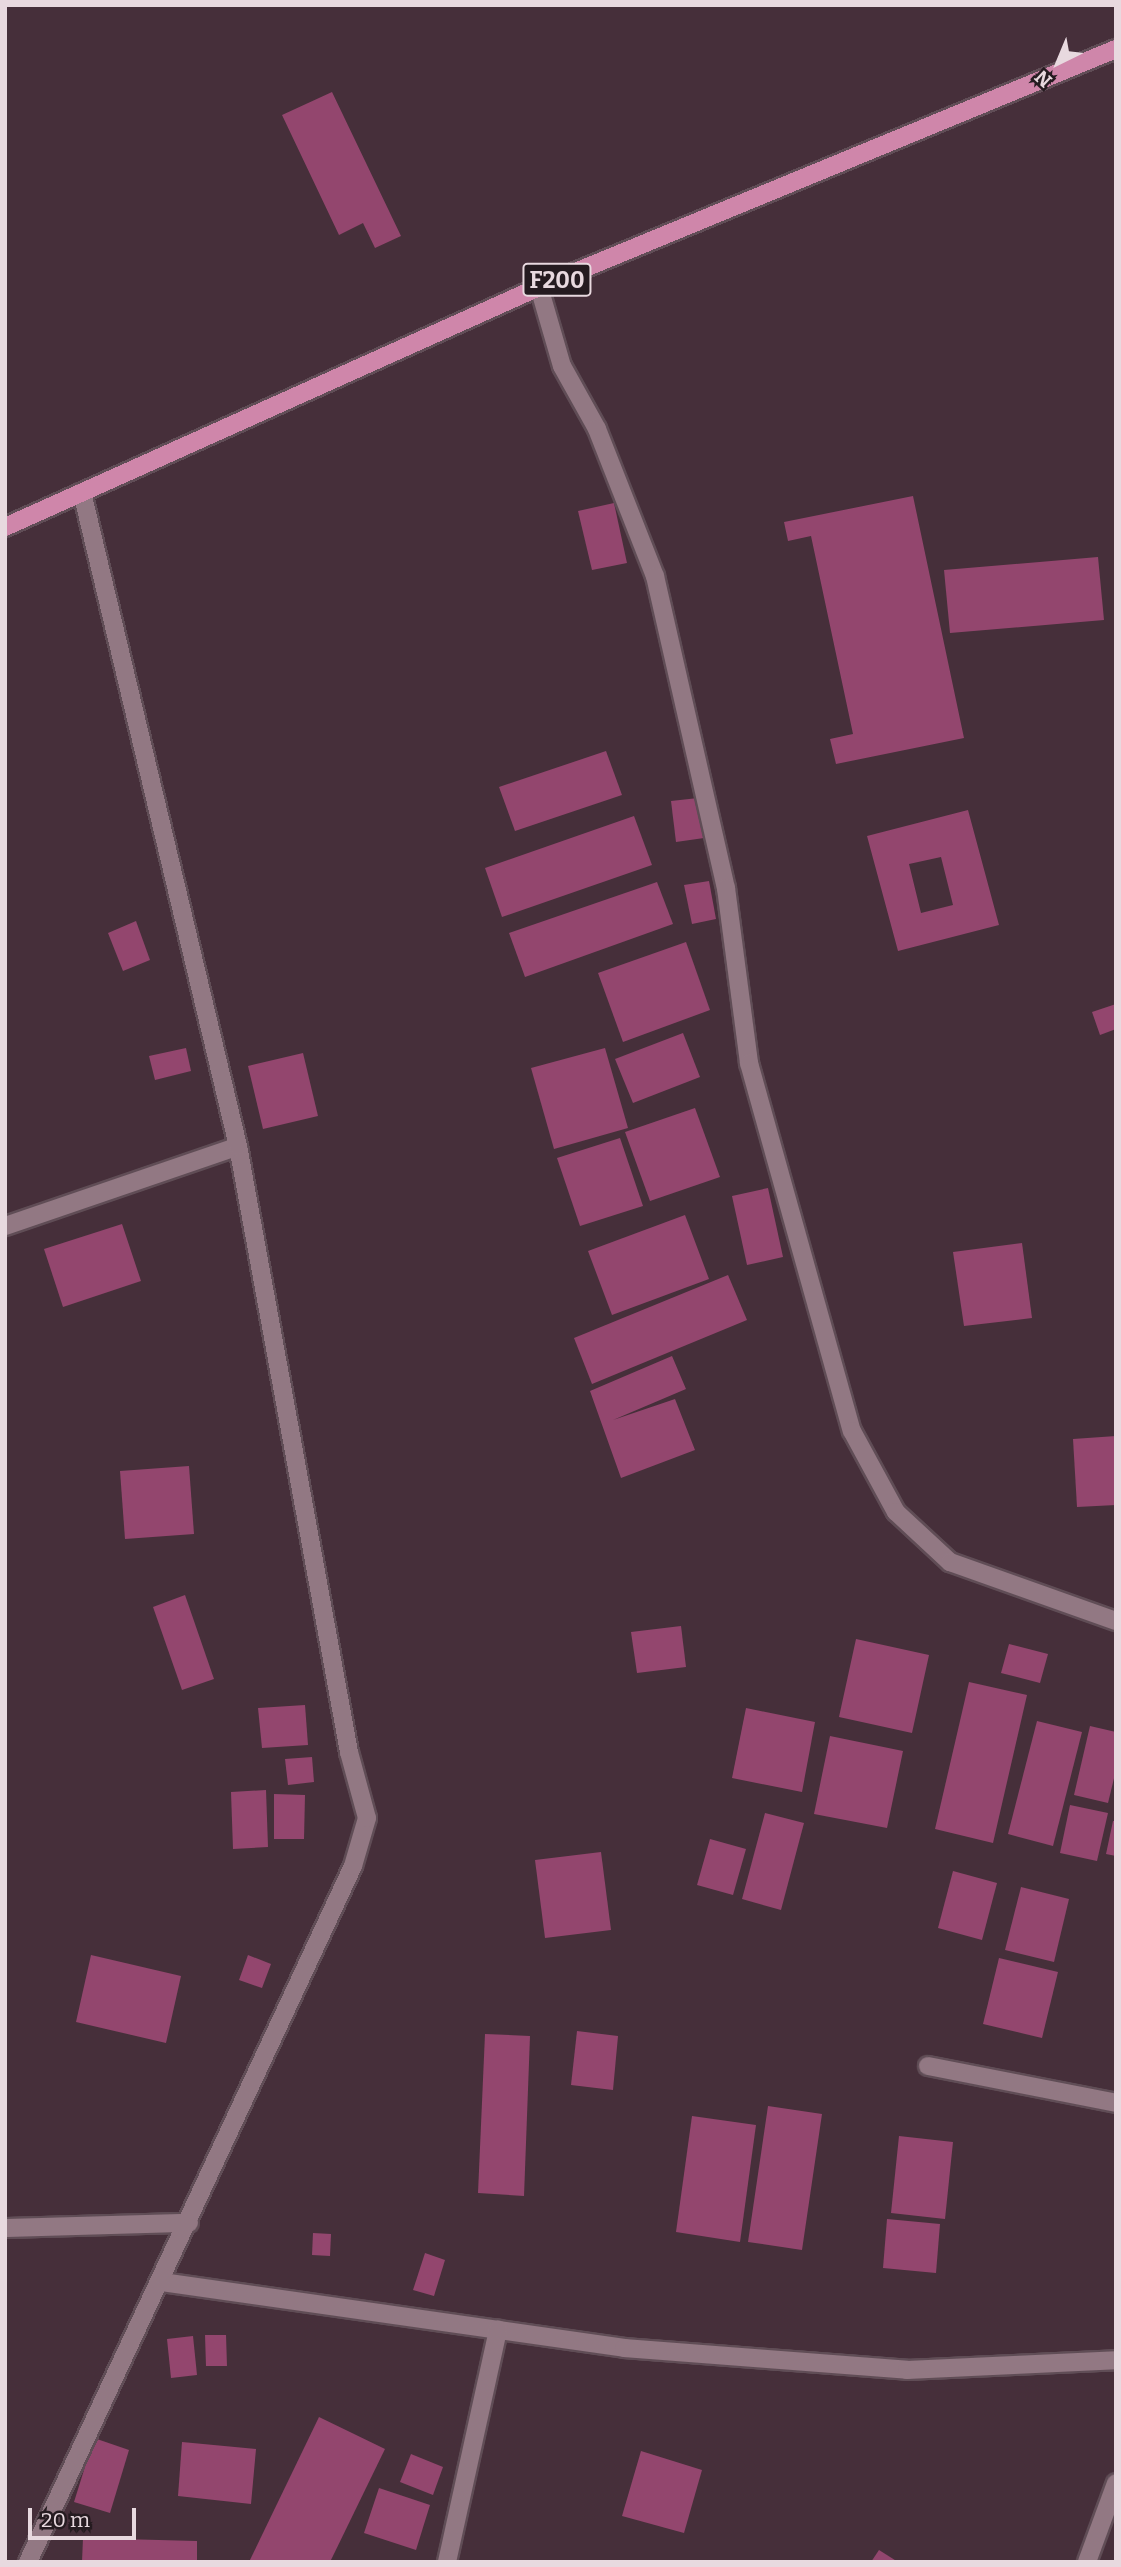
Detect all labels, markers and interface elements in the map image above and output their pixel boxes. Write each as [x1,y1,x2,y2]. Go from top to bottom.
north arrow [1023,28,1093,98]
text: N [1030,65,1057,92]
road number: F200 [522,260,592,300]
scale bar [32,2494,140,2538]
text: 20 m [41,2507,90,2533]

